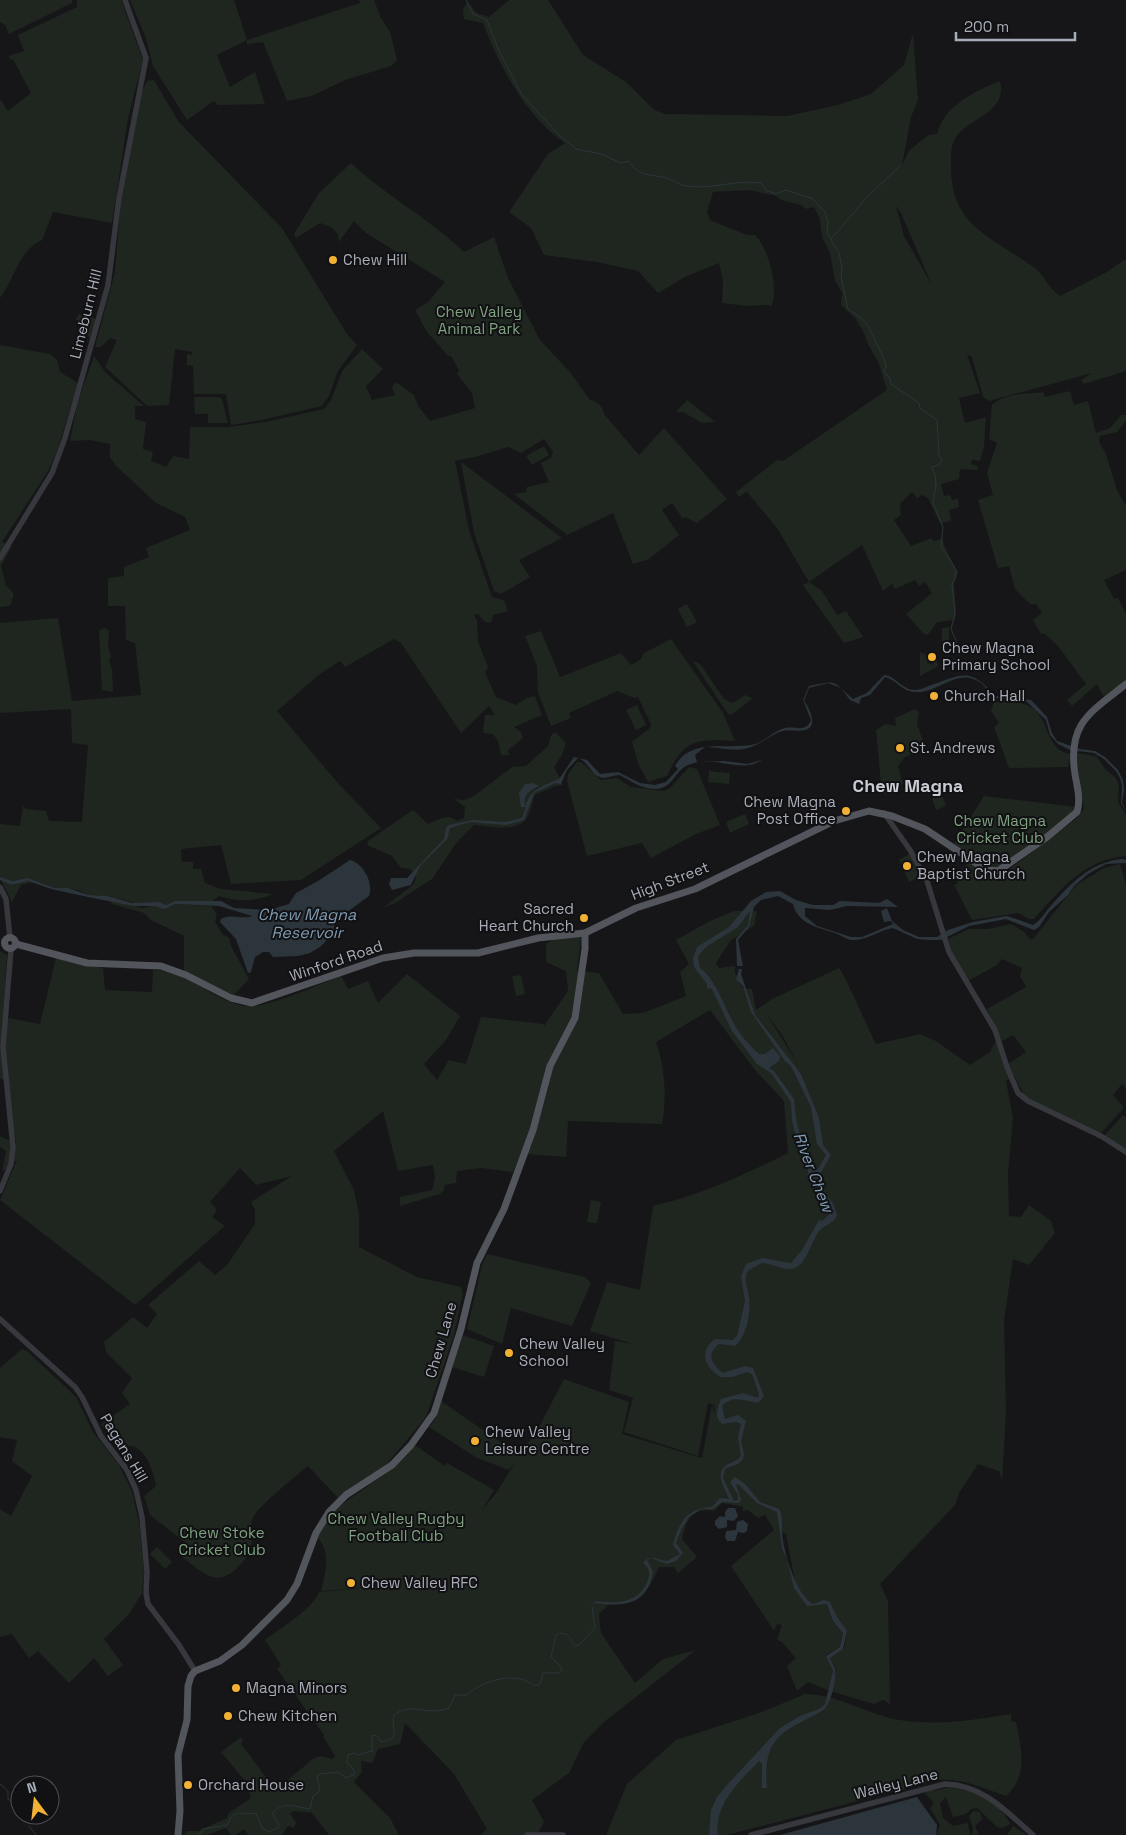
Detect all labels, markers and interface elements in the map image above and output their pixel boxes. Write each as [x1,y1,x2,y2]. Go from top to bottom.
scale bar [956,10,1075,42]
text: 200 m [964,17,1009,36]
place label: Chew Hill [343,250,407,269]
marker: Chew Hill [327,254,339,266]
street label: Limeburn Hill [65,267,106,361]
park label: Chew Valley Animal Park [436,302,522,338]
place label: Chew Magna Primary School [942,638,1050,674]
marker: Chew Magna Primary School [926,651,938,663]
place label: Church Hall [944,686,1025,705]
marker: Church Hall [928,690,940,702]
place label: St. Andrews [910,738,995,757]
marker: St. Andrews [894,742,906,754]
district label: Chew Magna [853,774,964,797]
place label: Chew Magna Post Office [744,792,836,828]
marker: Chew Magna Post Office [840,805,852,817]
park label: Chew Magna Cricket Club [954,811,1047,847]
place label: Chew Magna Baptist Church [917,847,1025,883]
street label: High Street [628,857,712,904]
marker: Chew Magna Baptist Church [901,860,913,872]
place label: Sacred Heart Church [479,899,574,935]
water label: Chew Magna Reservoir [258,904,357,943]
marker: Sacred Heart Church [578,912,590,924]
street label: Winford Road [287,936,385,985]
water label: River Chew [789,1129,839,1216]
street label: Chew Lane [421,1299,460,1380]
place label: Chew Valley School [519,1334,605,1370]
marker: Chew Valley School [503,1347,515,1359]
street label: Pagans Hill [96,1410,152,1486]
place label: Chew Valley Leisure Centre [485,1422,590,1458]
marker: Chew Valley Leisure Centre [469,1435,481,1447]
park label: Chew Valley Rugby Football Club [328,1509,464,1545]
park label: Chew Stoke Cricket Club [178,1523,266,1559]
place label: Chew Valley RFC [361,1573,478,1592]
marker: Chew Valley RFC [345,1577,357,1589]
place label: Magna Minors [246,1678,347,1697]
marker: Magna Minors [230,1682,242,1694]
place label: Chew Kitchen [238,1706,337,1725]
marker: Chew Kitchen [222,1710,234,1722]
street label: Walley Lane [852,1764,940,1803]
north arrow [10,1775,60,1825]
place label: Orchard House [198,1775,304,1794]
text: N [25,1778,39,1797]
marker: Orchard House [182,1779,194,1791]

